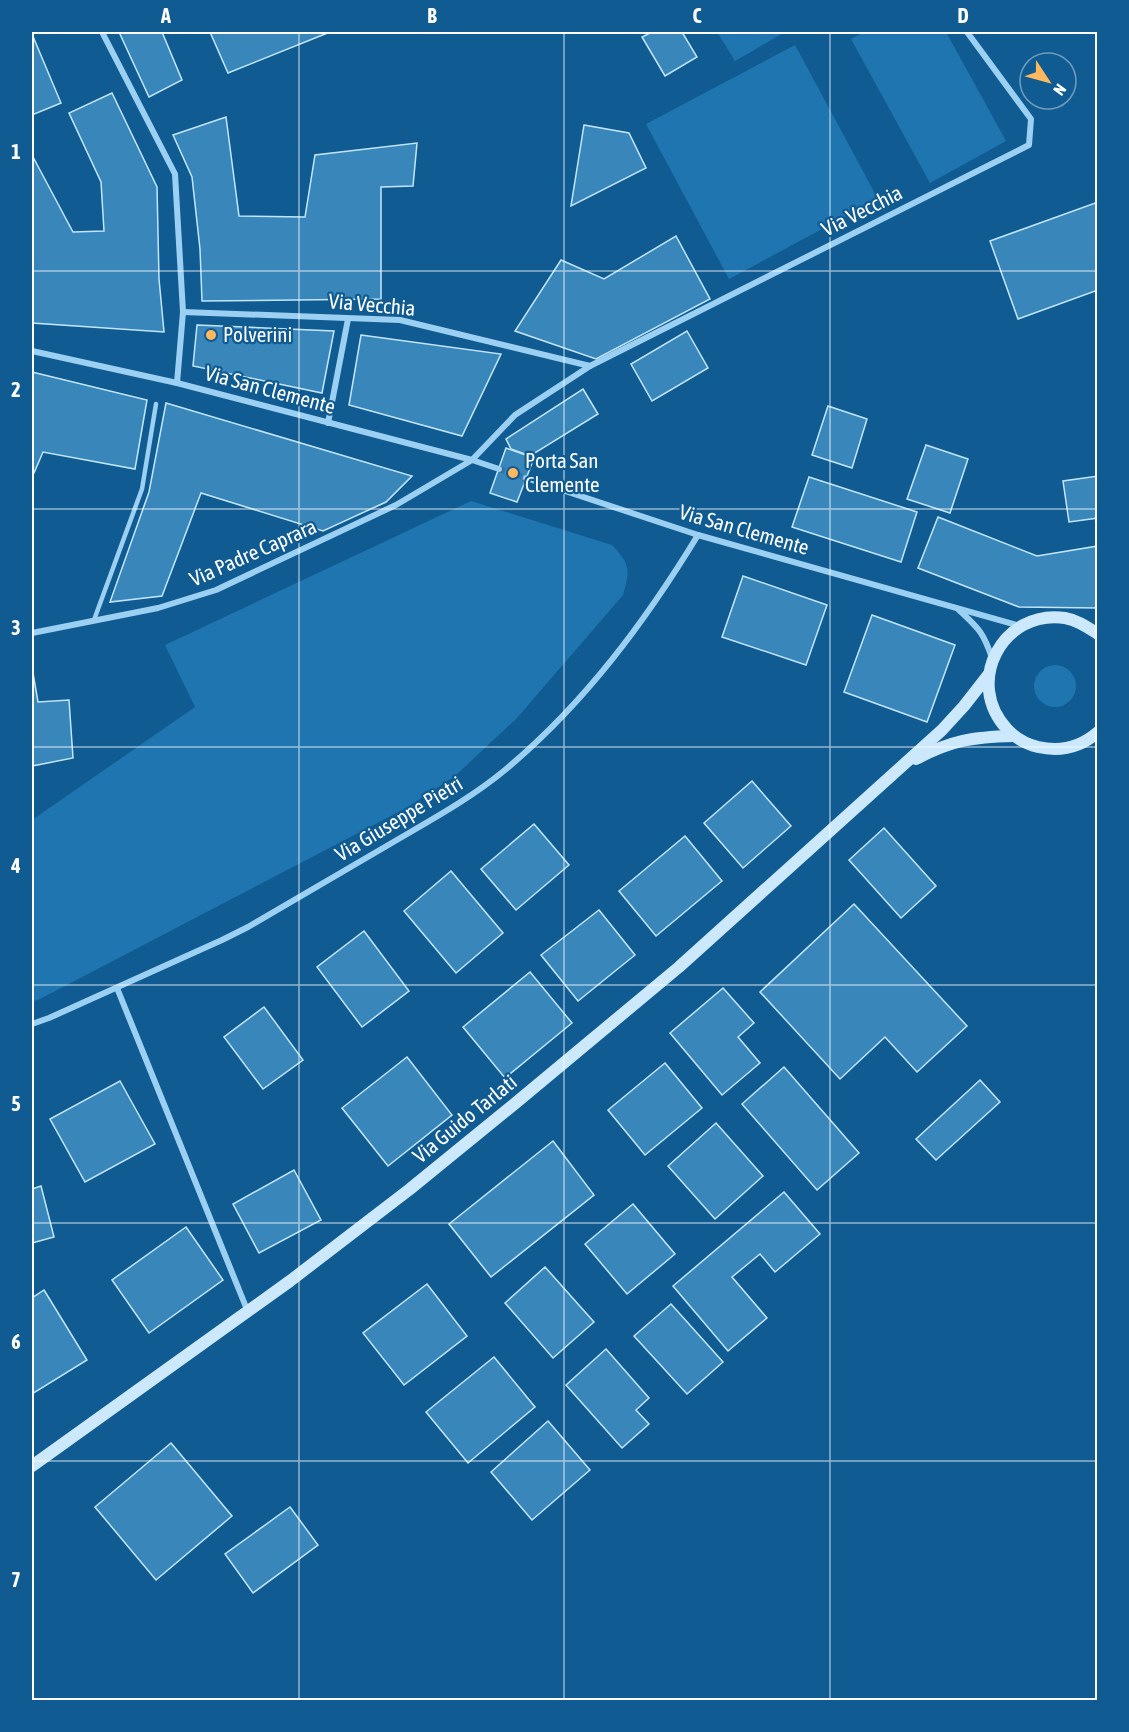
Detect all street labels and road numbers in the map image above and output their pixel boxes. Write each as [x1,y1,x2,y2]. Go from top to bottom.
street label: Via Vecchia [817,180,906,241]
street label: Via Vecchia [328,288,417,320]
street label: Via San Clemente [202,360,338,418]
street label: Via San Clemente [677,499,812,559]
street label: Via Padre Caprara [185,513,320,591]
street label: Via Giuseppe Pietri [330,771,467,866]
street label: Via Guido Tarlati [408,1069,521,1167]

